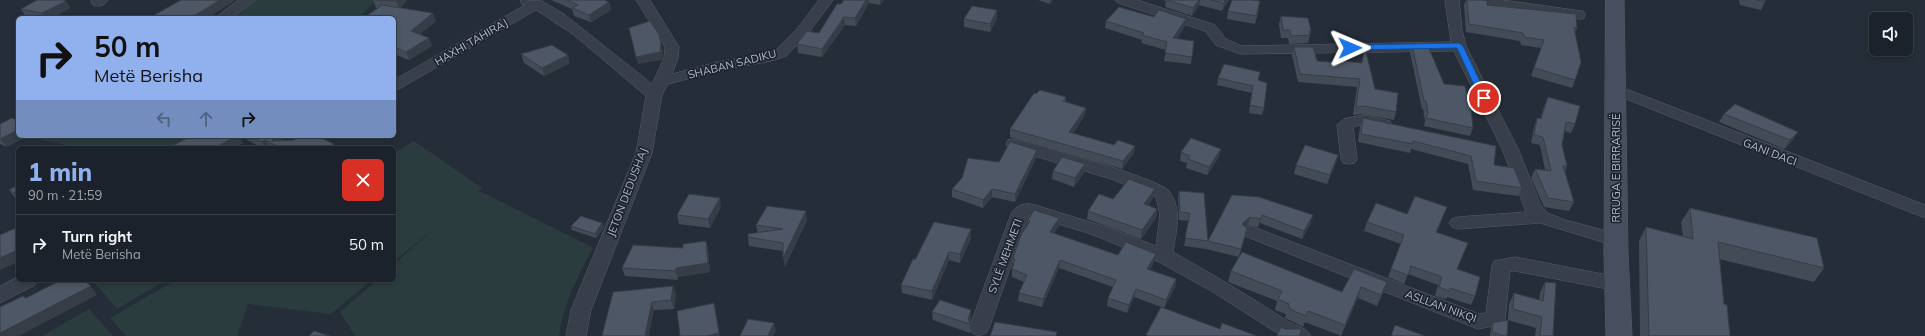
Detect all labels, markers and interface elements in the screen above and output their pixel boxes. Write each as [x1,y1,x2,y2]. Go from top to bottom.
map controls [1869,12,1913,56]
button: sound [1869,12,1913,56]
street label: HAXHI TAHIRAJ [432,15,510,69]
position arrow [1329,27,1371,69]
text: 50 m [94,29,160,64]
icon: right [28,32,80,84]
street label: SHABAN SADIKU [686,46,778,82]
text: Metë Berisha [94,64,203,87]
pin [1467,81,1501,115]
icon: arrive [1473,87,1495,109]
icon: left [153,108,175,130]
icon: ahead [195,108,217,130]
icon: right [237,108,259,130]
street label: RRUGA E BIRRARISË [1609,114,1623,222]
street label: GANI DACI [1741,135,1799,169]
street label: JETON DEDUSHAJ [604,146,650,238]
text: 1 min [28,157,92,187]
button: close [342,159,384,201]
text: 90 m · 21:59 [28,187,102,203]
street label: SYLË MEHMETI [985,217,1025,295]
text: Turn right [62,227,132,246]
icon: right [28,234,50,256]
text: 50 m [349,235,384,254]
text: Metë Berisha [62,246,141,262]
street label: ASLLAN NIKQI [1403,287,1479,325]

